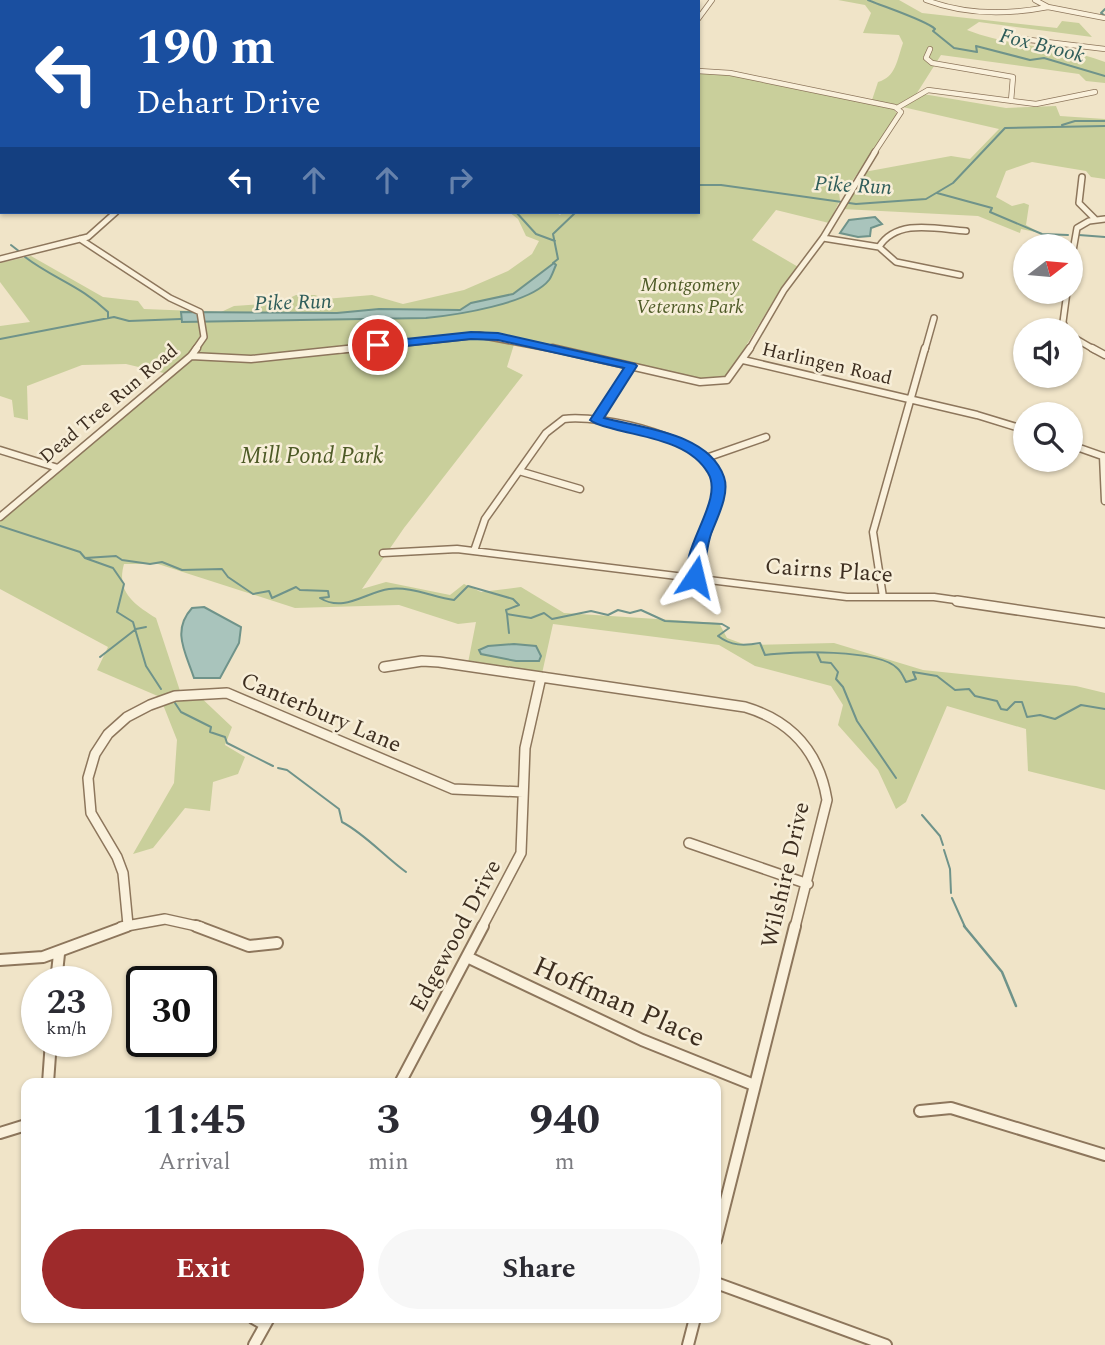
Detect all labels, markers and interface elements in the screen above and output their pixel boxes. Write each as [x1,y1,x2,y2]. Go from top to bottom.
text: 190 m [136,11,275,86]
water label: Fox Brook [996,20,1088,72]
icon: left [21,28,112,119]
text: Dehart Drive [136,79,321,128]
icon: left [222,161,260,199]
icon: ahead [295,161,333,199]
icon: ahead [368,161,406,199]
icon: right [441,161,479,199]
water label: Pike Run [813,168,893,204]
north arrow [1013,234,1083,304]
map controls [1013,234,1083,472]
park label: Montgomery Veterans Park [636,271,744,322]
water label: Pike Run [253,286,333,320]
pin [348,315,408,375]
button: sound [1013,318,1083,388]
icon: arrive [359,326,397,364]
street label: Harlingen Road [759,335,895,393]
street label: Dead Tree Run Road [33,337,185,471]
button: search [1013,402,1083,472]
park label: Mill Pond Park [240,439,384,474]
position arrow [658,540,732,614]
street label: Cairns Place [764,549,894,593]
street label: Canterbury Lane [235,663,407,763]
street label: Wilshire Drive [752,798,820,952]
street label: Edgewood Drive [401,853,511,1019]
street label: Hoffman Place [526,945,712,1059]
speed limit sign: 30 [126,966,217,1057]
text: 23 [47,976,86,1029]
text: km/h [46,1015,87,1042]
text: 11:45 [142,1089,247,1152]
text: 3 [377,1089,400,1152]
text: 940 [529,1089,600,1152]
text: Arrival [159,1145,230,1180]
text: min [368,1145,409,1180]
text: m [555,1145,575,1180]
button: Exit [42,1229,364,1309]
button: Share [378,1229,700,1309]

